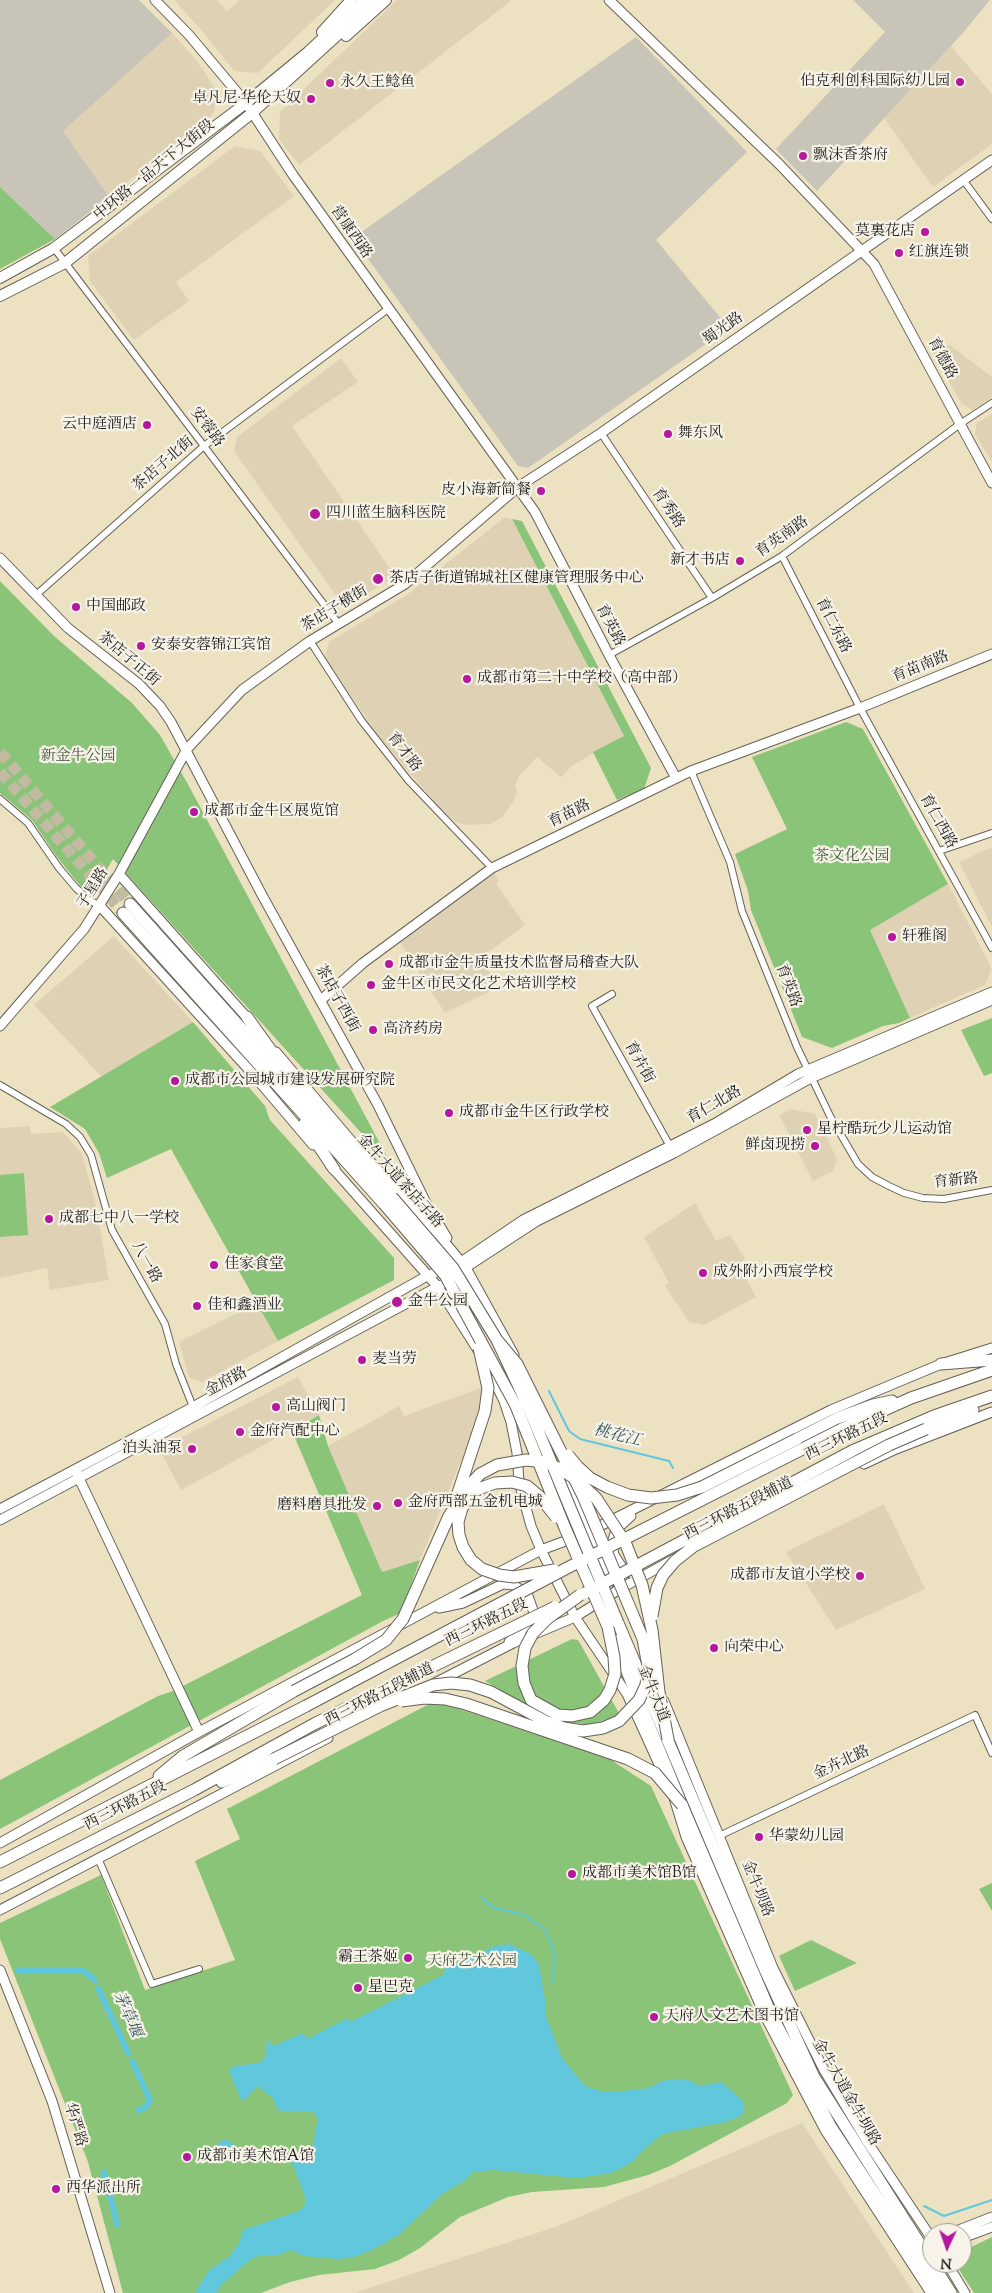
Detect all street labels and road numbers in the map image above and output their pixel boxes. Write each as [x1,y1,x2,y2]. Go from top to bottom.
street label: 中环路一品天下大街段 [91,117,219,225]
street label: 营康西路 [325,203,375,263]
street label: 蜀光路 [700,310,748,350]
street label: 育德路 [922,335,960,383]
street label: 安蓉路 [185,405,227,451]
street label: 茶店子北街 [130,434,198,496]
street label: 育秀路 [647,485,687,533]
street label: 育英南路 [753,513,813,563]
street label: 茶店子横街 [298,583,372,637]
street label: 育仁东路 [810,595,854,657]
street label: 育英路 [591,602,627,650]
street label: 茶店子正街 [93,629,163,691]
street label: 育苗南路 [890,648,952,688]
street label: 育才路 [382,730,424,776]
street label: 育仁西路 [915,791,959,853]
street label: 育苗路 [546,797,594,833]
street label: 子星路 [74,865,114,913]
street label: 茶店子西街 [310,962,362,1036]
street label: 育英路 [771,962,803,1010]
street label: 育卉街 [619,1039,657,1087]
street label: 育仁北路 [685,1083,745,1129]
street label: 金牛大道茶店子路 [352,1131,446,1233]
street label: 育新路 [933,1171,979,1193]
street label: 八一路 [126,1239,164,1287]
street label: 金府路 [203,1364,251,1402]
street label: 西三环路五段 [803,1410,891,1466]
street label: 西三环路五段辅道 [681,1475,797,1545]
street label: 西三环路五段 [443,1596,531,1652]
street label: 西三环路五段辅道 [322,1661,438,1731]
street label: 金牛大道 [632,1663,672,1725]
street label: 金卉北路 [811,1743,873,1785]
street label: 西三环路五段 [82,1779,170,1835]
street label: 金牛坝路 [736,1858,776,1920]
street label: 金牛大道金牛坝路 [807,2037,883,2149]
street label: 华严路 [59,2101,89,2149]

